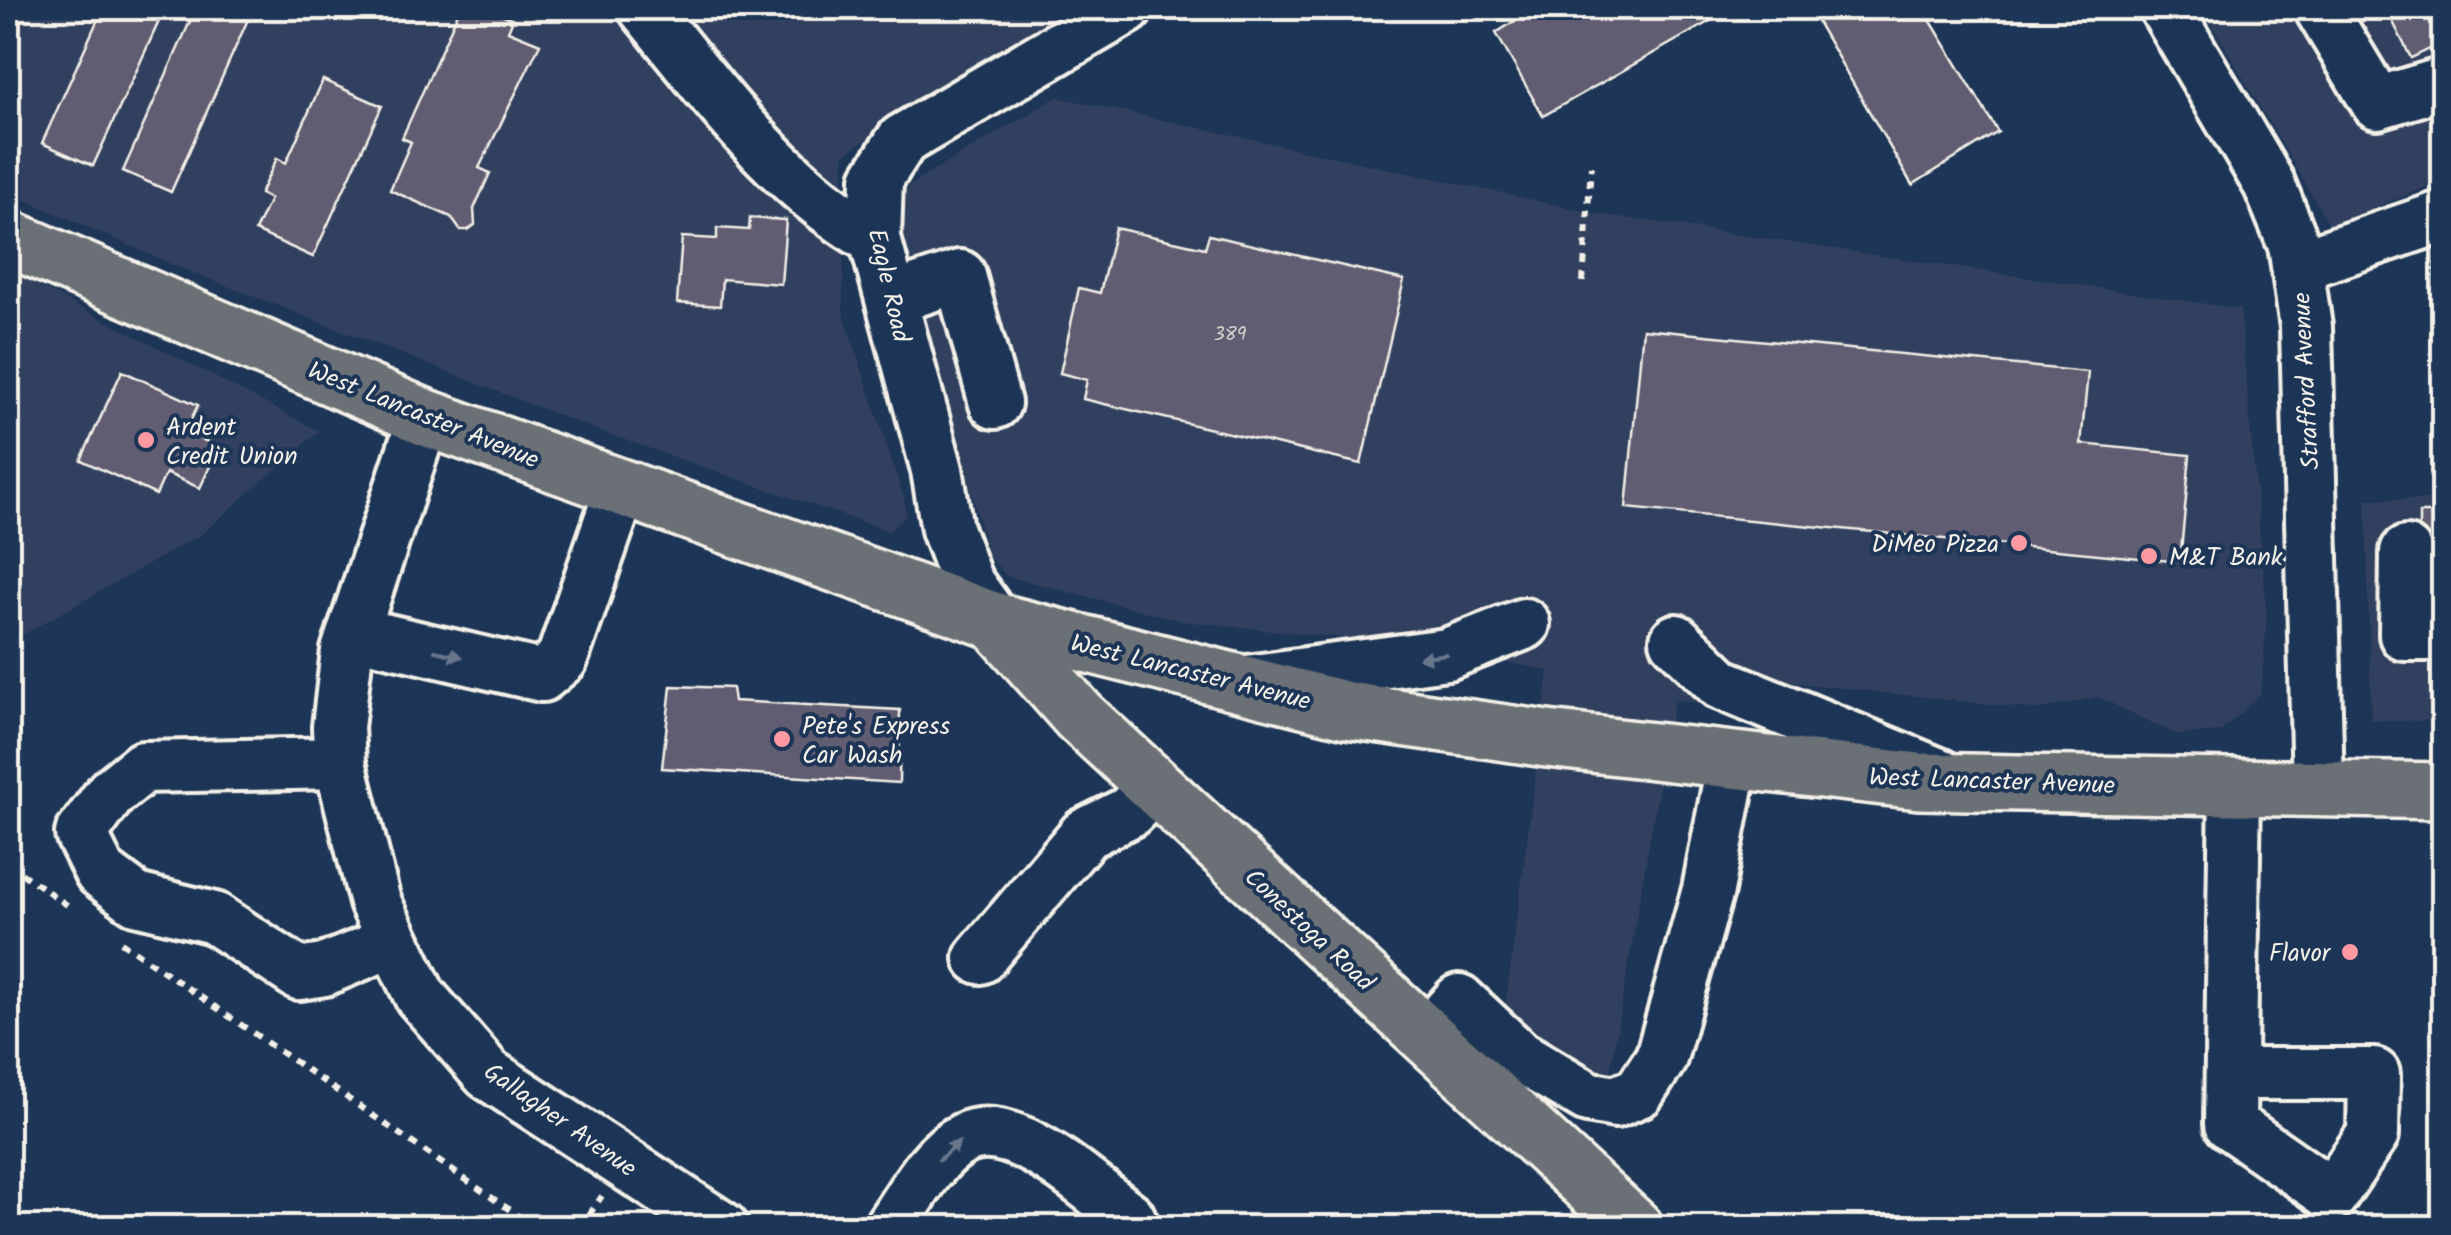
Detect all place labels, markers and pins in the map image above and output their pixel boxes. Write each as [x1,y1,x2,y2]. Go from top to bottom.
place label: Ardent Credit Union [166,408,298,477]
marker: Ardent Credit Union [135,429,157,451]
place label: DiMeo Pizza [1871,525,1999,565]
marker: DiMeo Pizza [2008,532,2030,554]
place label: M&T Bank [2169,538,2283,578]
marker: M&T Bank [2138,545,2160,567]
place label: Pete's Express Car Wash [802,707,950,776]
marker: Pete's Express Car Wash [771,728,793,750]
place label: Flavor [2269,934,2332,974]
marker: Flavor [2339,941,2361,963]

